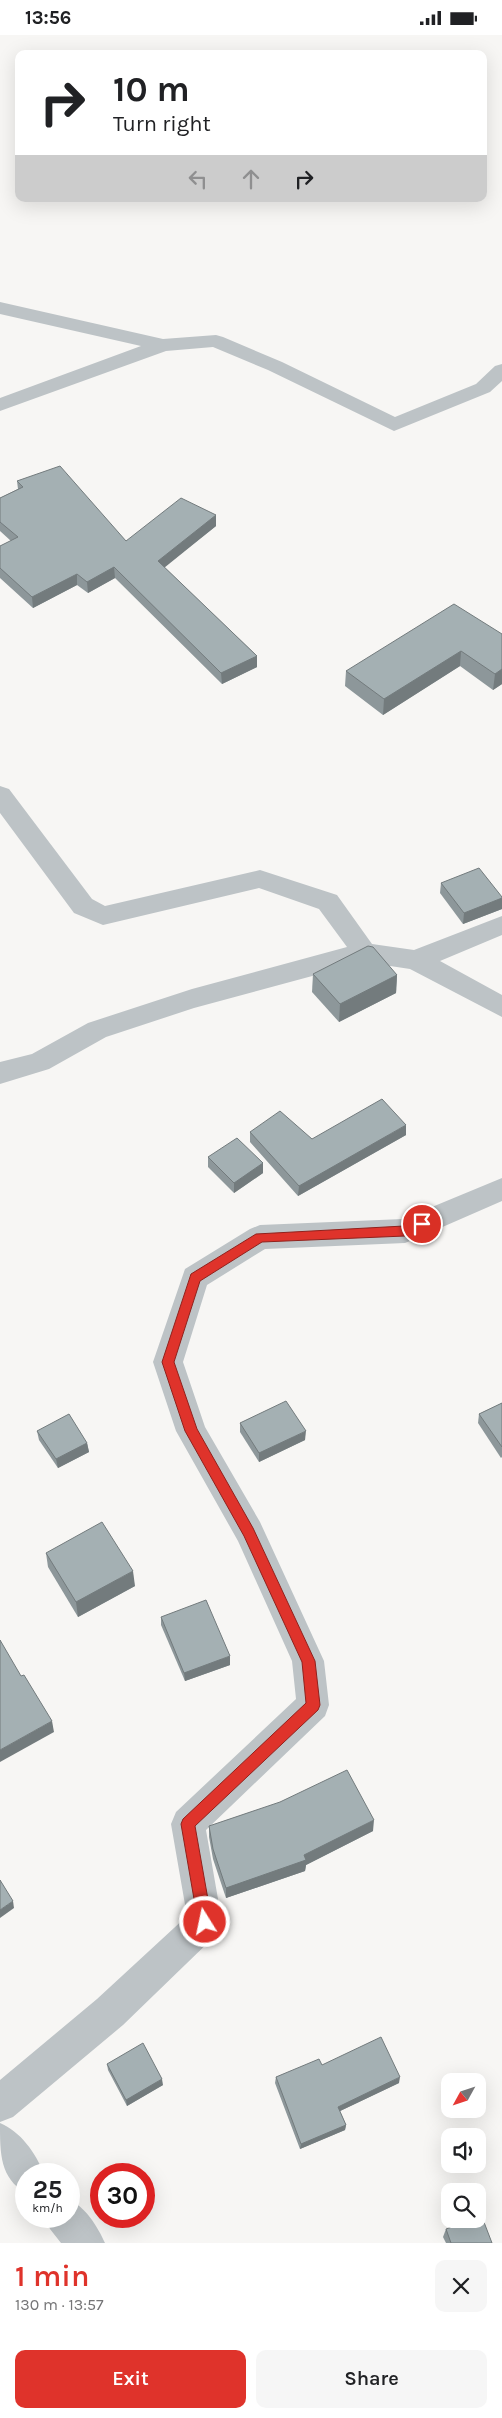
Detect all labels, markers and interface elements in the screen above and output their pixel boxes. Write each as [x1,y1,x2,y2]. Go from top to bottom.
text: 13:56 [25,7,71,29]
text: 10 m [113,69,190,110]
icon: right [30,70,95,135]
text: Turn right [113,111,211,137]
icon: left [184,165,212,193]
icon: ahead [237,165,265,193]
icon: right [290,165,318,193]
pin [401,1203,443,1245]
icon: arrive [408,1210,436,1238]
position arrow [178,1895,230,1947]
north arrow [441,2073,486,2117]
map controls [441,2073,486,2228]
button: sound [441,2128,486,2173]
speed limit sign: 30 [90,2163,155,2228]
text: 25 [33,2175,62,2204]
button: search [441,2183,486,2228]
text: km/h [32,2201,63,2215]
text: 1 min [15,2258,89,2294]
button: close [435,2260,487,2312]
text: 130 m · 13:57 [15,2295,103,2314]
button: Exit [15,2350,246,2408]
button: Share [256,2350,487,2408]

